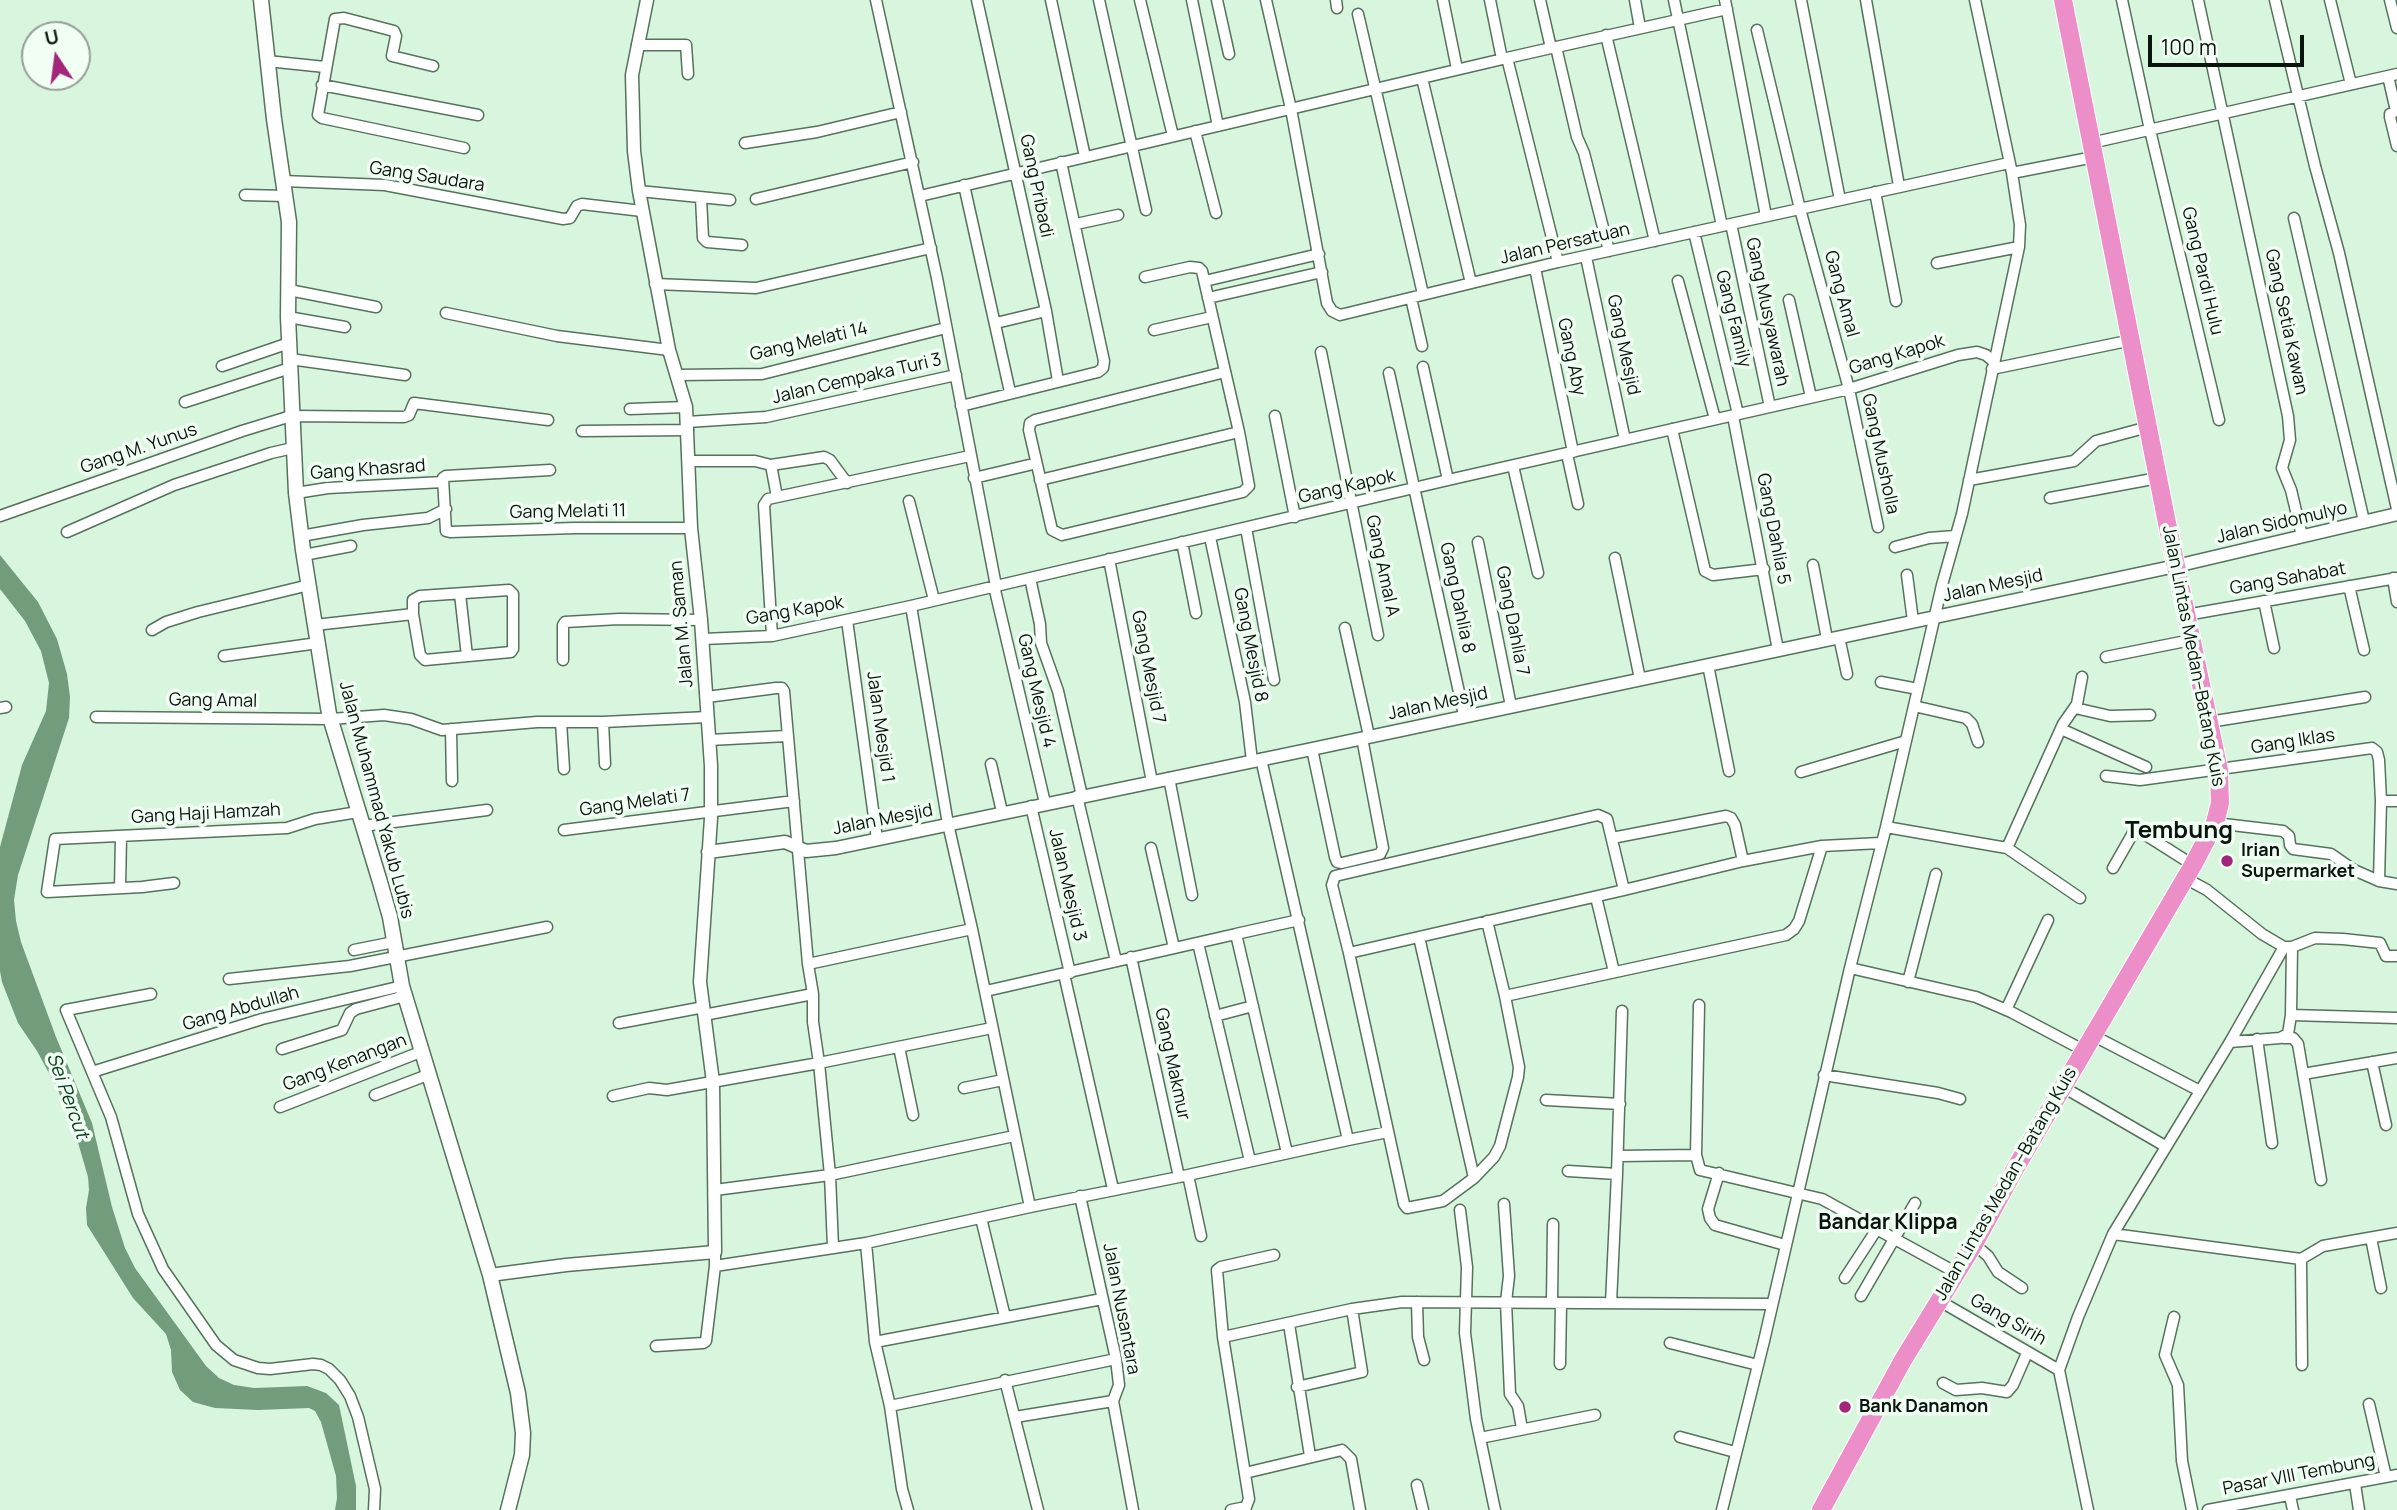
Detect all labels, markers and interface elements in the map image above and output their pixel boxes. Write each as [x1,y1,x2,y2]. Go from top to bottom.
north arrow [21,21,91,91]
scale bar [2152,21,2308,65]
text: U [42,23,61,52]
text: 100 m [2161,33,2217,61]
street label: Gang Pribadi [1015,133,1057,239]
street label: Gang Saudara [368,157,486,197]
street label: Gang Pardi Hulu [2177,205,2227,337]
street label: Jalan Persatuan [1498,219,1632,269]
street label: Gang Musyawarah [1741,236,1793,388]
street label: Gang Setia Kawan [2260,247,2312,397]
street label: Gang Amal [1819,248,1863,340]
street label: Gang Family [1710,268,1756,370]
street label: Gang Mesjid [1602,293,1644,397]
street label: Gang Aby [1552,316,1590,398]
street label: Gang Melati 14 [748,318,870,366]
street label: Gang Kapok [1847,330,1947,380]
street label: Jalan Cempaka Turi 3 [770,349,944,409]
street label: Gang Musholla [1857,392,1903,516]
street label: Gang M. Yunus [78,419,200,479]
street label: Gang Khasrad [310,455,426,485]
street label: Gang Kapok [1297,465,1397,509]
street label: Gang Dahlia 5 [1752,472,1794,586]
street label: Jalan Sidomulyo [2215,497,2349,549]
street label: Gang Melati 11 [510,500,626,524]
street label: Gang Amal A [1361,513,1403,619]
street label: Jalan Lintas Medan–Batang Kuis [2157,524,2229,788]
street label: Gang Dahlia 8 [1435,541,1479,655]
street label: Gang Sahabat [2228,558,2348,600]
street label: Jalan M. Saman [666,560,698,688]
street label: Gang Dahlia 7 [1491,564,1533,678]
street label: Jalan Mesjid [1941,565,2045,607]
street label: Gang Mesjid 8 [1228,586,1272,704]
street label: Gang Kapok [745,592,845,630]
street label: Gang Mesjid 7 [1126,609,1170,725]
street label: Gang Mesjid 4 [1012,632,1060,750]
street label: Jalan Mesjid 1 [862,670,898,784]
street label: Jalan Muhammad Yakub Lubis [334,679,418,921]
street label: Jalan Mesjid [1386,683,1490,725]
street label: Gang Amal [169,689,257,713]
street label: Gang Iklas [2250,725,2336,759]
street label: Gang Melati 7 [578,785,692,821]
street label: Gang Haji Hamzah [131,799,281,829]
street label: Jalan Mesjid [831,800,935,840]
district label: Tembung [2125,817,2233,845]
street label: Jalan Mesjid 3 [1044,827,1090,943]
place label: Irian Supermarket [2241,840,2355,882]
marker: Irian Supermarket [2219,853,2235,869]
street label: Gang Abdullah [180,982,302,1036]
street label: Gang Makmur [1150,1006,1194,1122]
street label: Gang Kenangan [280,1030,410,1096]
water label: Sei Percut [41,1050,93,1142]
street label: Jalan Lintas Medan–Batang Kuis [1930,1064,2082,1304]
district label: Bandar Klippa [1818,1210,1958,1236]
street label: Jalan Nusantara [1098,1242,1144,1376]
street label: Gang Sirih [1966,1290,2050,1350]
place label: Bank Danamon [1859,1396,1988,1418]
marker: Bank Danamon [1837,1399,1853,1415]
street label: Pasar VIII Tembung [2221,1450,2377,1500]

